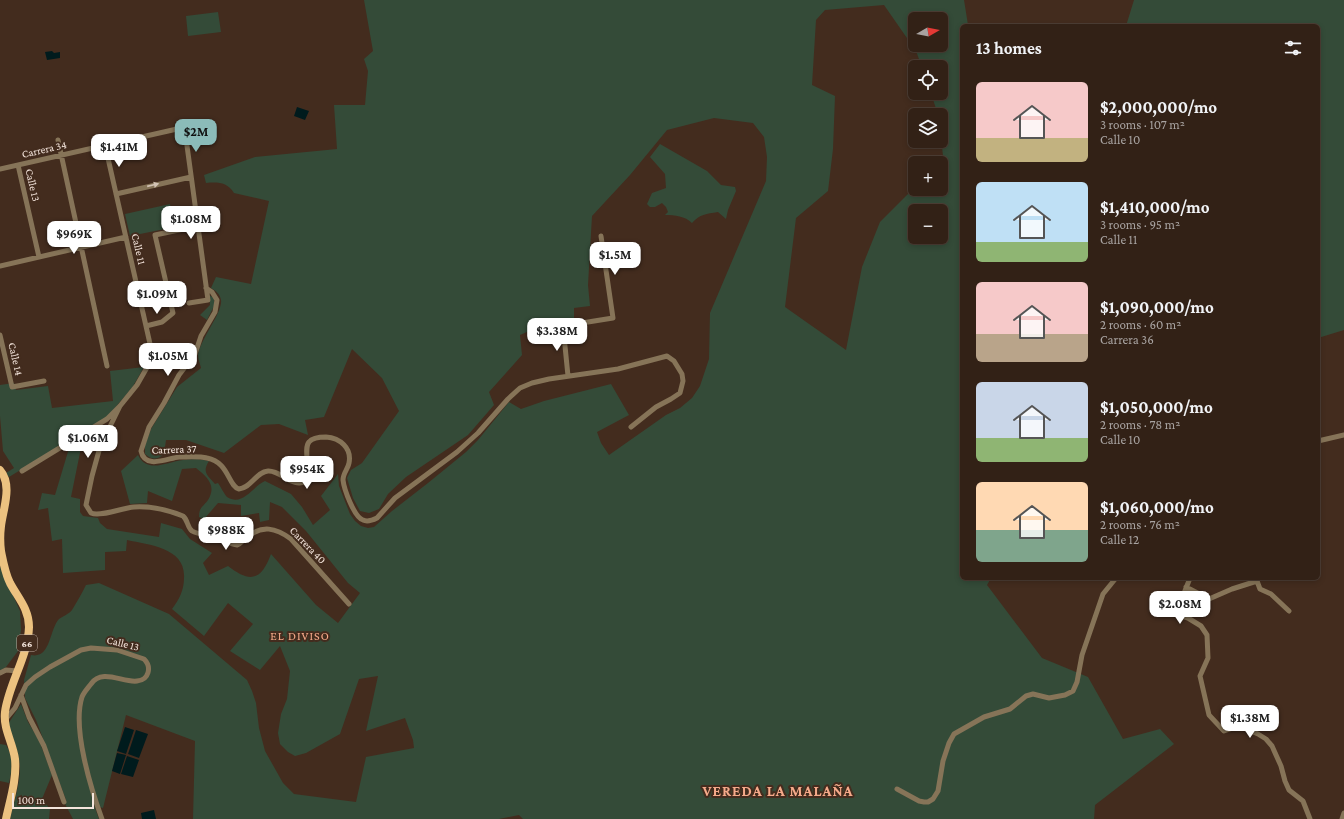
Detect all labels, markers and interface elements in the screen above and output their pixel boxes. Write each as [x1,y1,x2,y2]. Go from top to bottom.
north arrow [908,12,948,52]
map controls [908,12,948,244]
icon: filters [1282,37,1304,59]
text: 13 homes [976,39,1042,58]
button: locate [908,60,948,100]
icon: home [1008,98,1056,146]
text: $2,000,000/mo [1100,98,1217,117]
button: layers [908,108,948,148]
text: 3 rooms · 107 m² [1100,117,1185,132]
pin: $2M [177,119,215,153]
text: $2M [184,124,208,139]
text: Calle 10 [1100,132,1140,147]
pin: $1.41M [86,134,152,168]
street label: Carrera 34 [20,138,68,160]
text: $1.41M [100,139,138,154]
button: + [908,156,948,196]
street label: Calle 13 [23,168,43,202]
one-way arrow [147,182,160,188]
icon: home [1008,198,1056,246]
text: $1,410,000/mo [1100,198,1210,217]
button: − [908,204,948,244]
pin: $1.08M [158,206,224,240]
text: $1.08M [170,211,212,226]
text: 3 rooms · 95 m² [1100,217,1180,232]
pin: $969K [46,221,102,255]
text: $969K [56,226,92,241]
street label: Calle 11 [130,232,148,266]
text: Calle 11 [1100,232,1137,247]
pin: $1.5M [587,242,643,276]
text: $1.5M [599,247,631,262]
pin: $1.09M [124,281,190,315]
text: $1.09M [137,286,177,301]
icon: home [1008,298,1056,346]
text: $1,090,000/mo [1100,298,1214,317]
text: 2 rooms · 60 m² [1100,317,1181,332]
pin: $3.38M [524,318,590,352]
text: $3.38M [536,323,578,338]
text: Carrera 36 [1100,332,1154,347]
street label: Calle 14 [6,341,26,377]
pin: $1.05M [135,343,201,377]
text: $1.05M [148,348,188,363]
icon: home [1008,398,1056,446]
text: $1,050,000/mo [1100,398,1213,417]
text: 2 rooms · 78 m² [1100,417,1180,432]
pin: $1.06M [55,425,121,459]
text: $1.06M [68,430,108,445]
text: Calle 10 [1100,432,1140,447]
street label: Carrera 37 [151,442,197,456]
pin: $954K [279,456,335,490]
text: $954K [289,461,325,476]
icon: home [1008,498,1056,546]
text: $1,060,000/mo [1100,498,1214,517]
pin: $988K [198,517,254,551]
text: 2 rooms · 76 m² [1100,517,1180,532]
text: $988K [207,522,245,537]
street label: Carrera 40 [287,524,329,566]
text: Calle 12 [1100,532,1139,547]
pin: $2.08M [1147,591,1213,625]
text: $2.08M [1158,596,1202,611]
district label: EL DIVISO [270,629,330,643]
street label: Calle 13 [106,633,140,653]
road number: 66 [17,635,37,651]
pin: $1.38M [1217,705,1283,739]
text: $1.38M [1230,710,1270,725]
district label: VEREDA LA MALAÑA [701,783,854,799]
scale bar [12,791,94,810]
text: 100 m [18,794,45,806]

